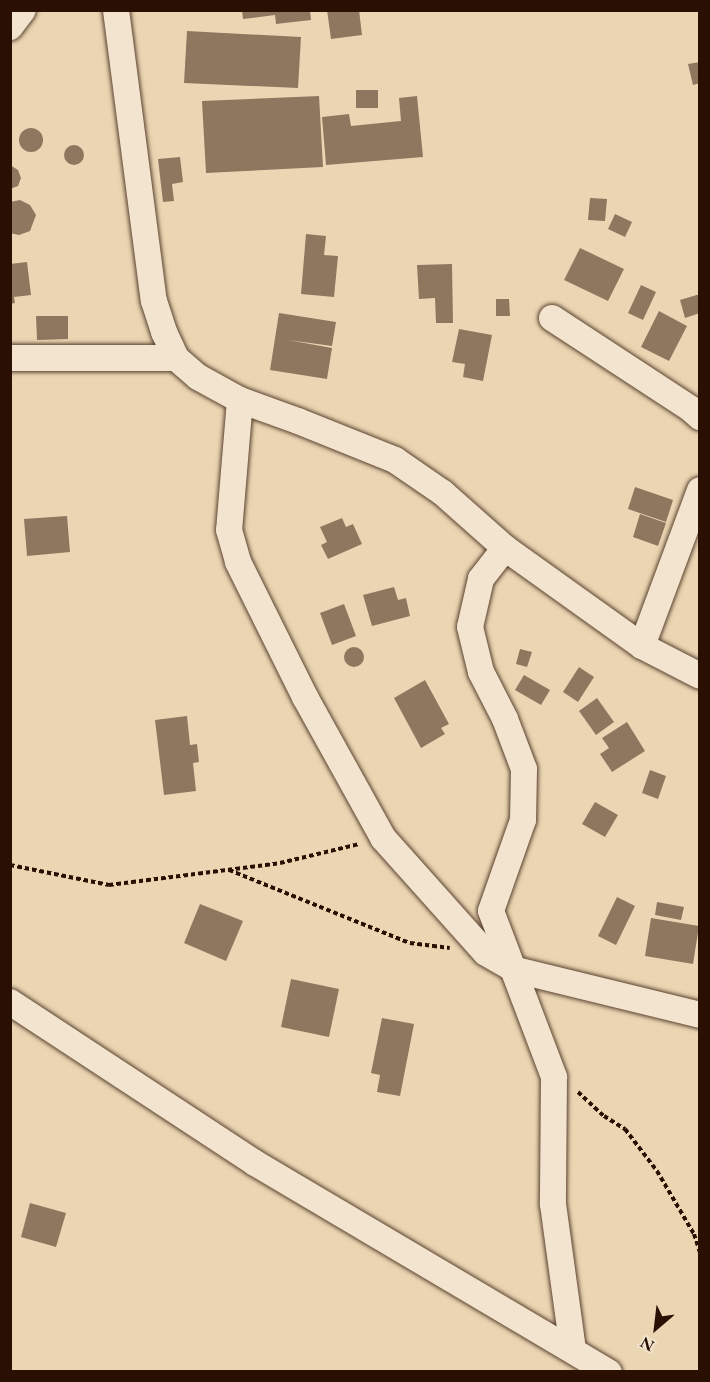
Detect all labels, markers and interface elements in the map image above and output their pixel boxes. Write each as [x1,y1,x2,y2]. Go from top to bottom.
north arrow [626,1298,686,1358]
text: N [637,1332,658,1357]

